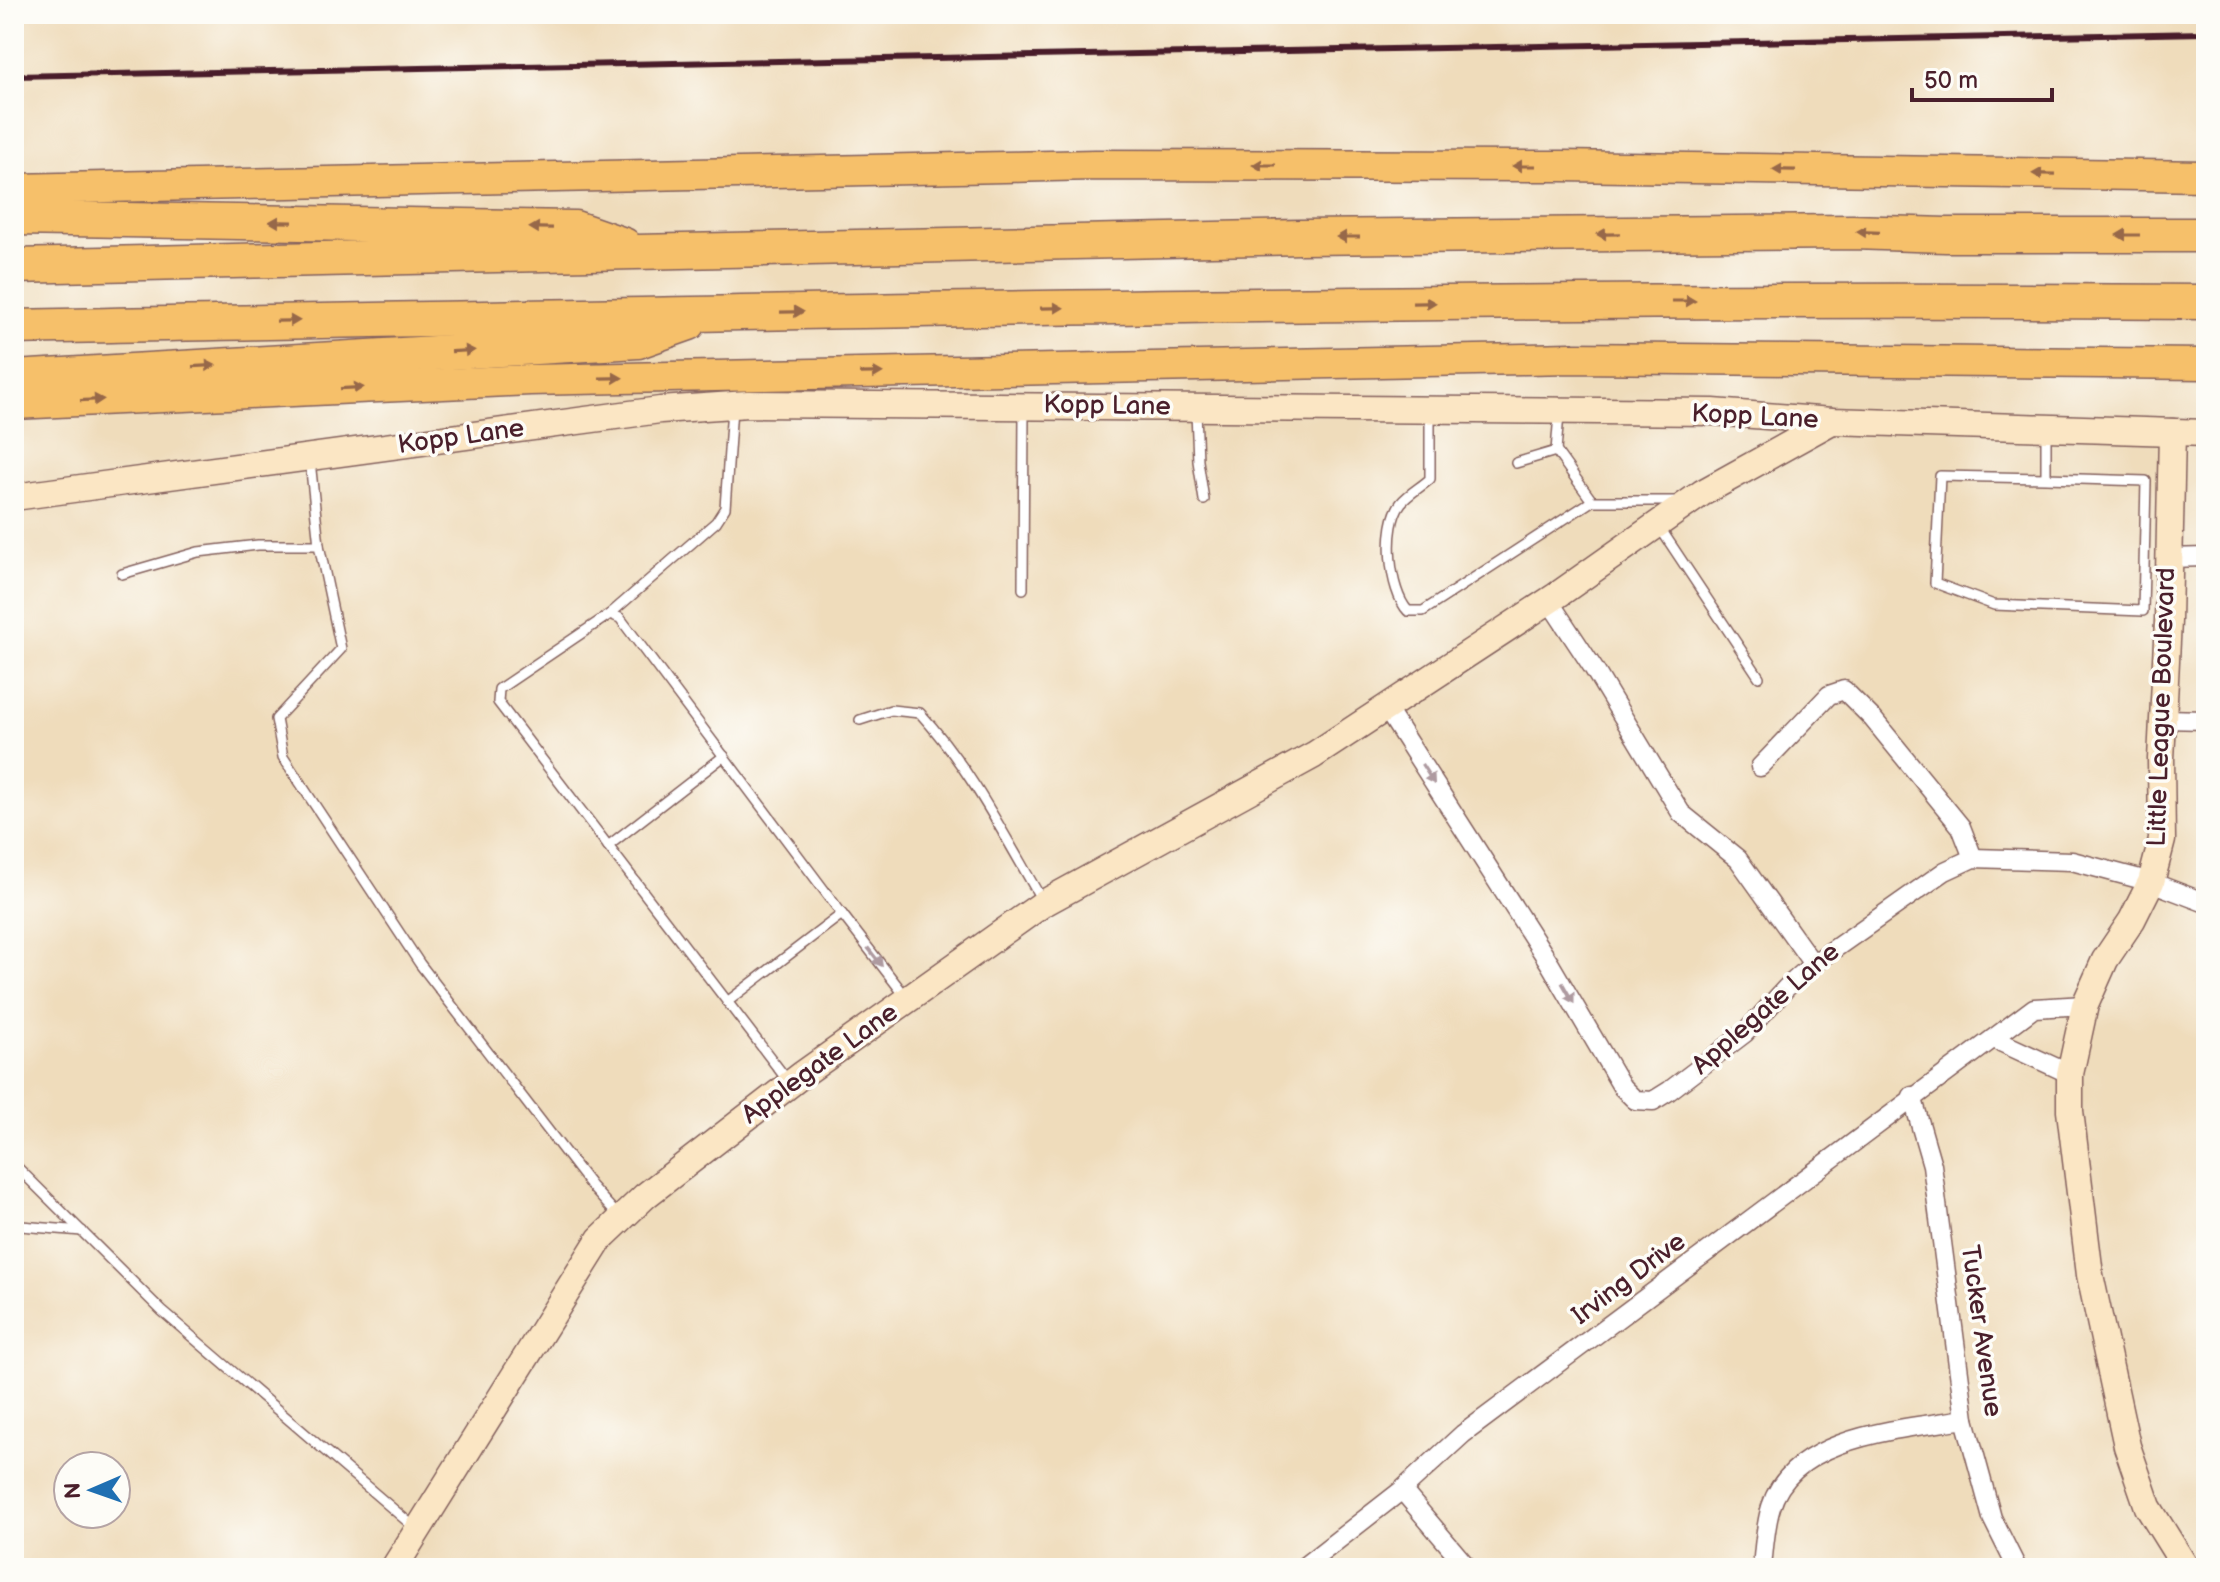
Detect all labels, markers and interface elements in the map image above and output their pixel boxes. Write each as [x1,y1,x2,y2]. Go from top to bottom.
scale bar [1912,52,2052,102]
text: 50 m [1924,66,1978,95]
one-way arrow [1251,159,1276,171]
one-way arrow [1511,160,1536,172]
one-way arrow [1771,164,1796,176]
one-way arrow [2031,167,2056,180]
one-way arrow [268,216,293,228]
one-way arrow [528,221,553,234]
one-way arrow [1855,226,1880,239]
one-way arrow [1595,228,1620,241]
one-way arrow [2115,229,2140,241]
one-way arrow [1335,231,1360,243]
one-way arrow [1672,295,1697,307]
one-way arrow [1412,297,1437,310]
one-way arrow [1040,302,1065,314]
one-way arrow [780,306,805,319]
one-way arrow [276,315,301,328]
one-way arrow [451,344,476,357]
one-way arrow [192,359,217,372]
one-way arrow [859,367,884,379]
one-way arrow [599,372,624,385]
one-way arrow [340,382,365,395]
street label: Kopp Lane [1043,389,1171,423]
one-way arrow [80,394,105,407]
street label: Kopp Lane [1691,398,1819,436]
street label: Kopp Lane [396,413,526,461]
street label: Little League Boulevard [2142,567,2182,847]
one-way arrow [1421,763,1435,785]
street label: Applegate Lane [1686,936,1846,1082]
one-way arrow [866,947,882,967]
one-way arrow [1561,982,1575,1004]
street label: Applegate Lane [736,997,904,1131]
street label: Irving Drive [1566,1226,1692,1332]
street label: Tucker Avenue [1954,1243,2008,1419]
north arrow [52,1450,132,1530]
text: N [60,1482,87,1499]

